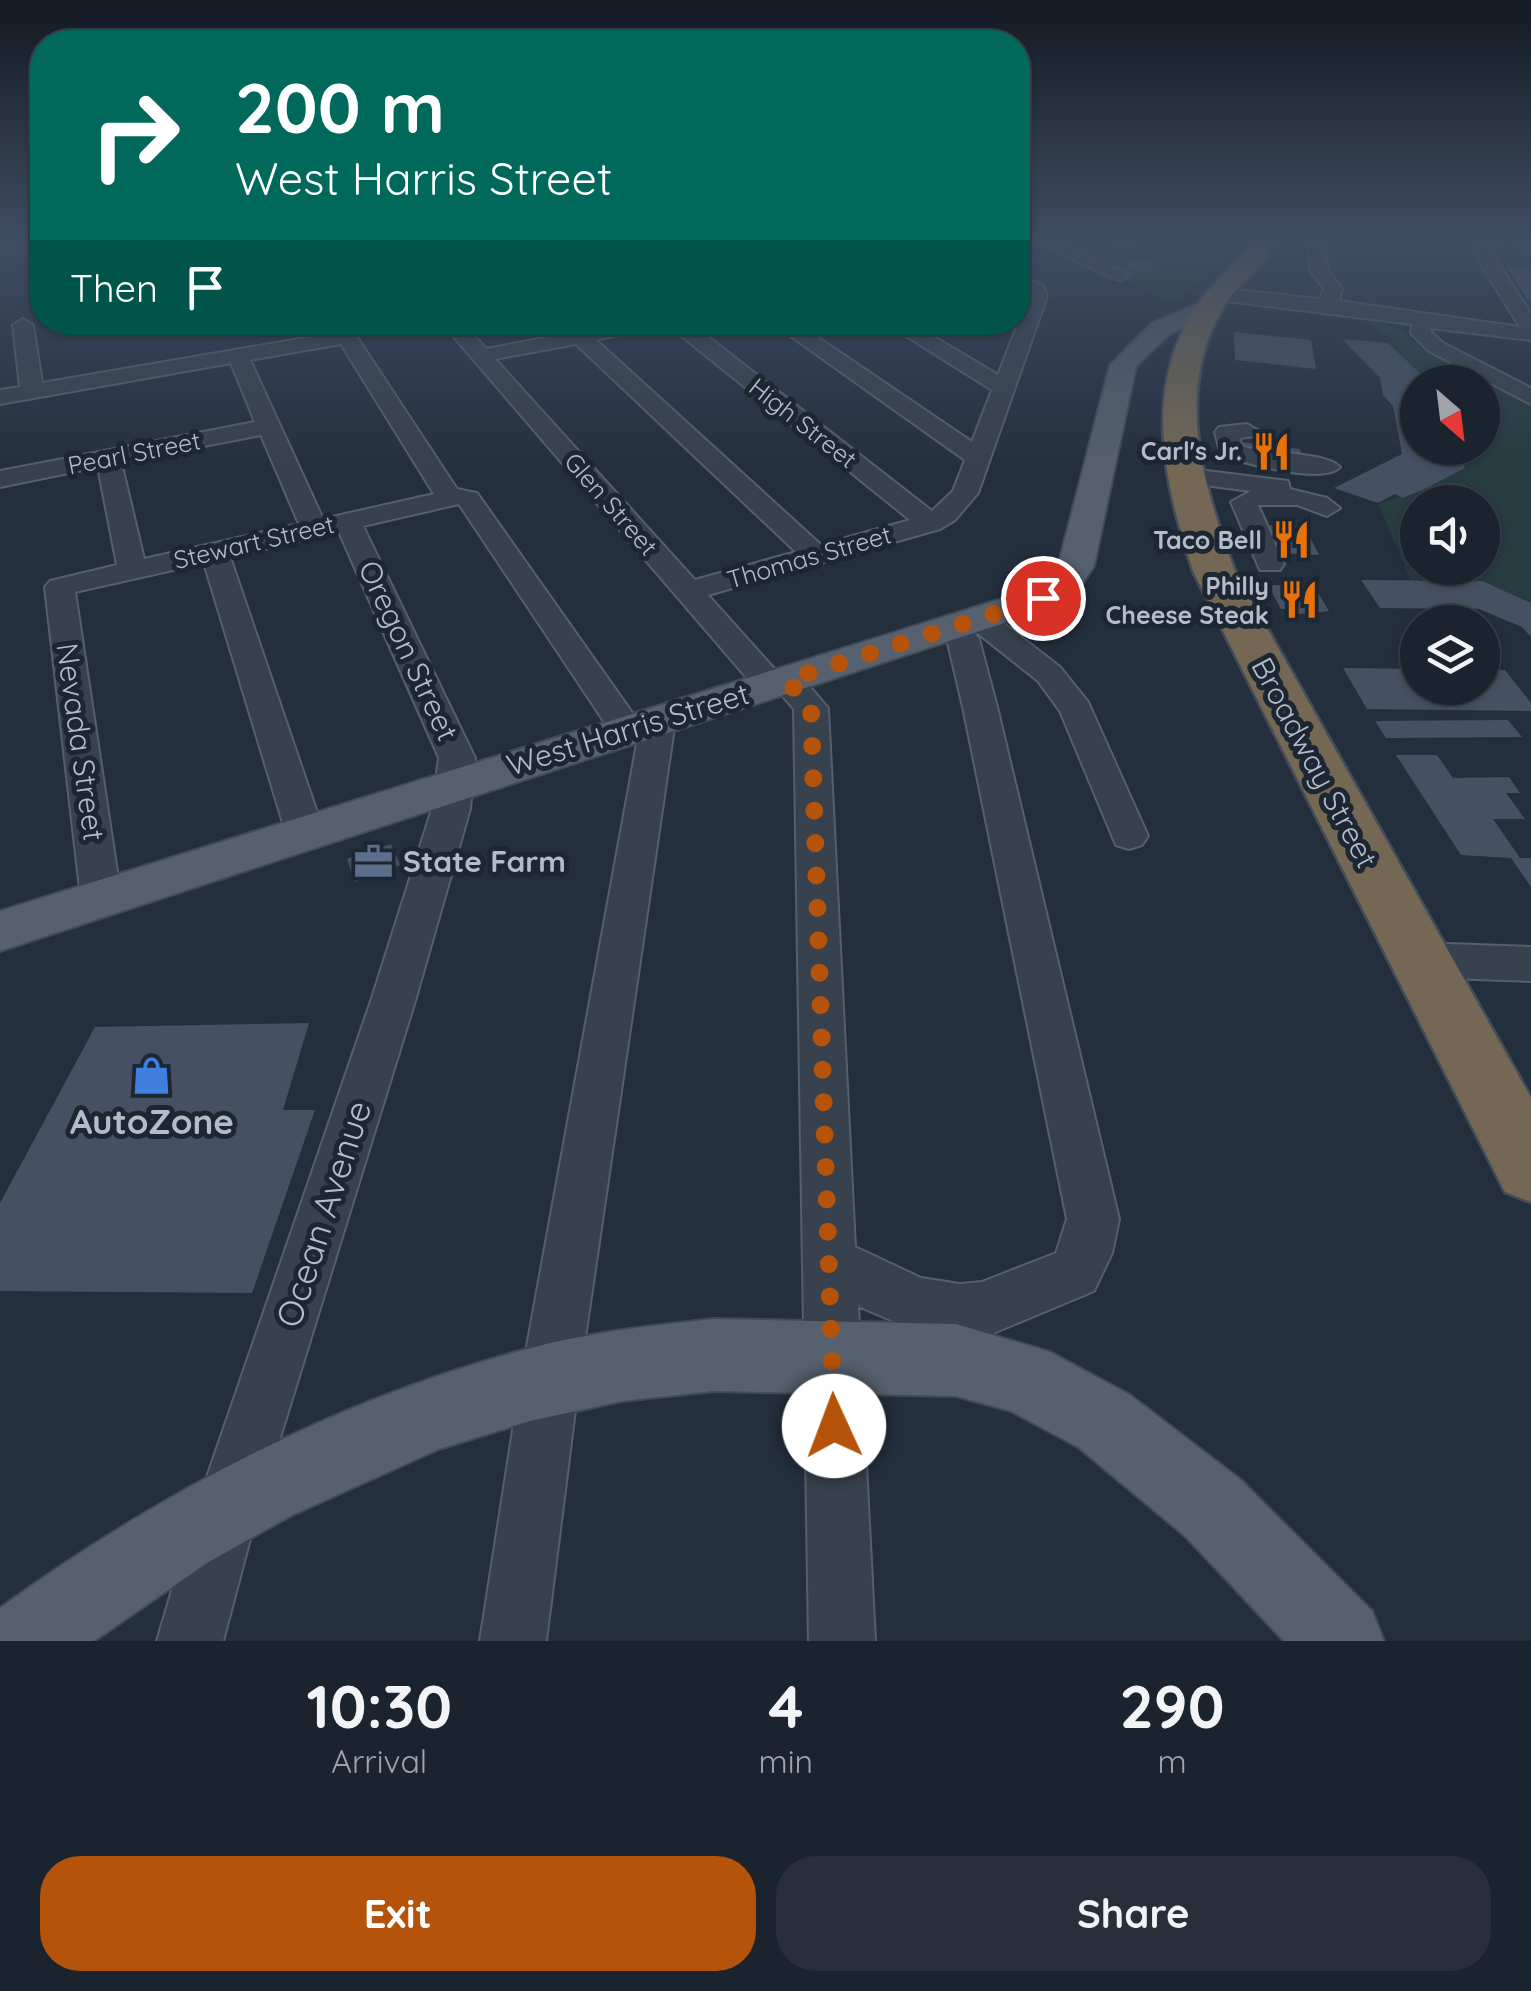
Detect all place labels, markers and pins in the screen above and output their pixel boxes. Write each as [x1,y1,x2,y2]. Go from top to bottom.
restaurant icon: Carl's Jr. [1251,430,1293,472]
place label: Carl's Jr. [1141,435,1242,466]
restaurant icon: Taco Bell [1271,519,1313,561]
place label: Taco Bell [1153,524,1262,555]
pin [1001,556,1086,641]
place label: Philly Cheese Steak [1106,570,1269,630]
restaurant icon: Philly Cheese Steak [1278,579,1320,621]
office icon: State Farm [352,841,394,883]
place label: State Farm [403,842,566,880]
shop icon: AutoZone [131,1054,173,1096]
place label: AutoZone [70,1099,234,1143]

